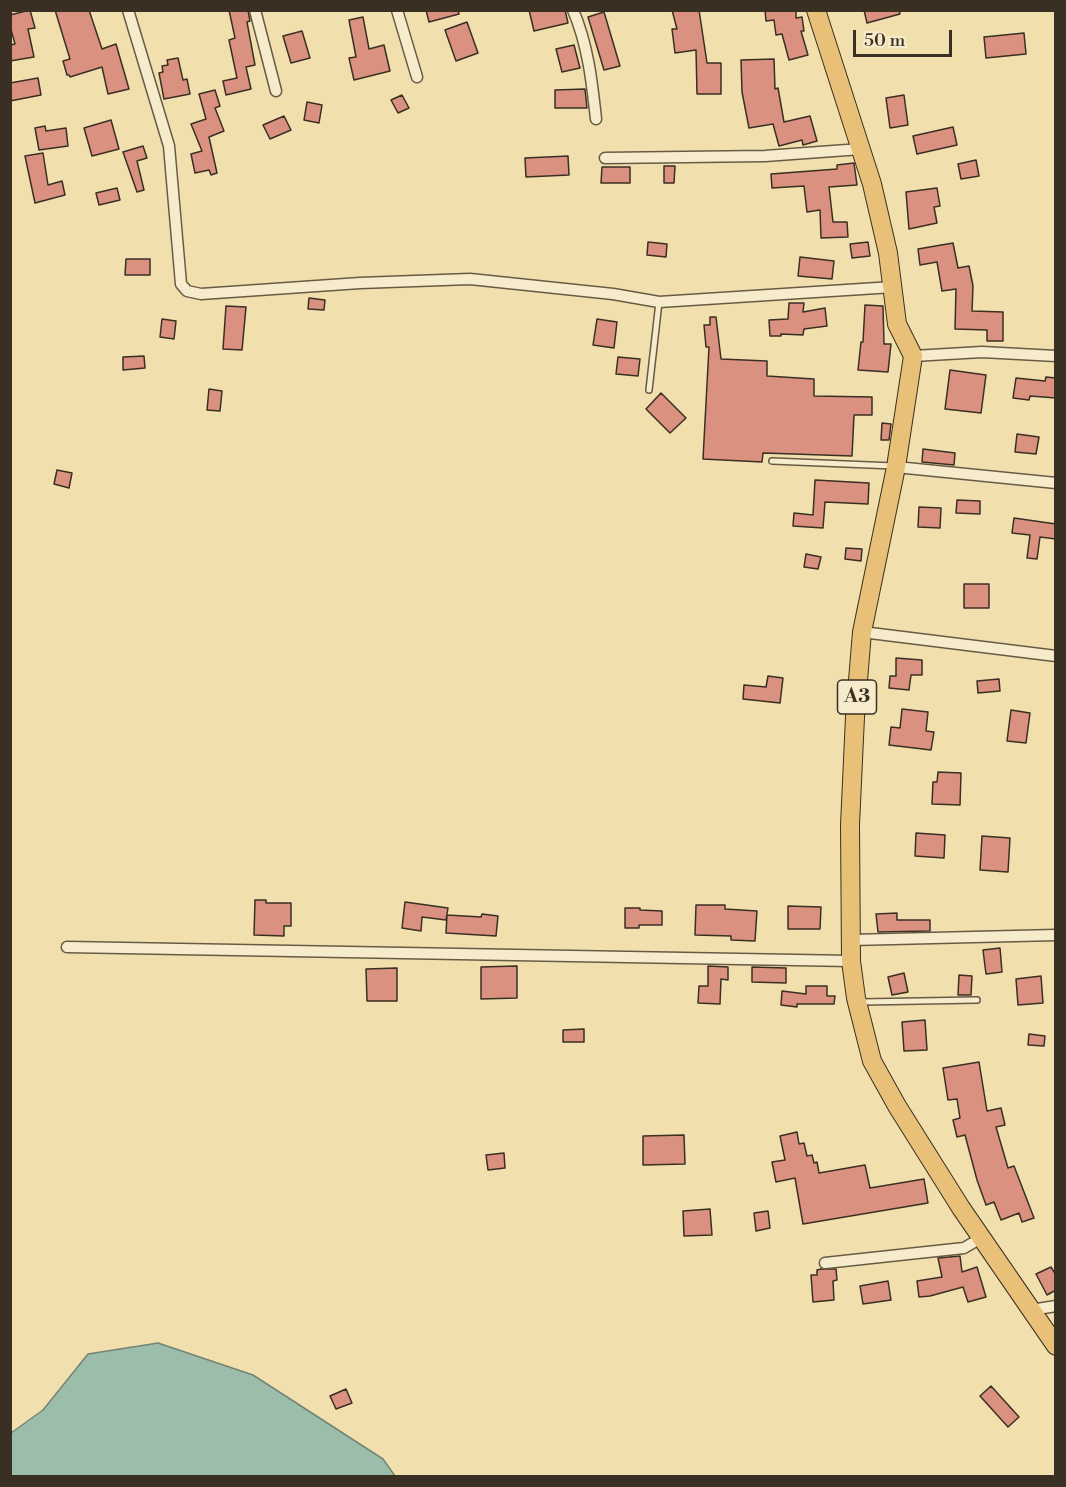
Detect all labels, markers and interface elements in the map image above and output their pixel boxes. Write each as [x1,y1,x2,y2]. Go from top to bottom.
scale bar [856,18,955,56]
text: 50 m [864,29,905,52]
road number: A3 [838,680,876,714]

